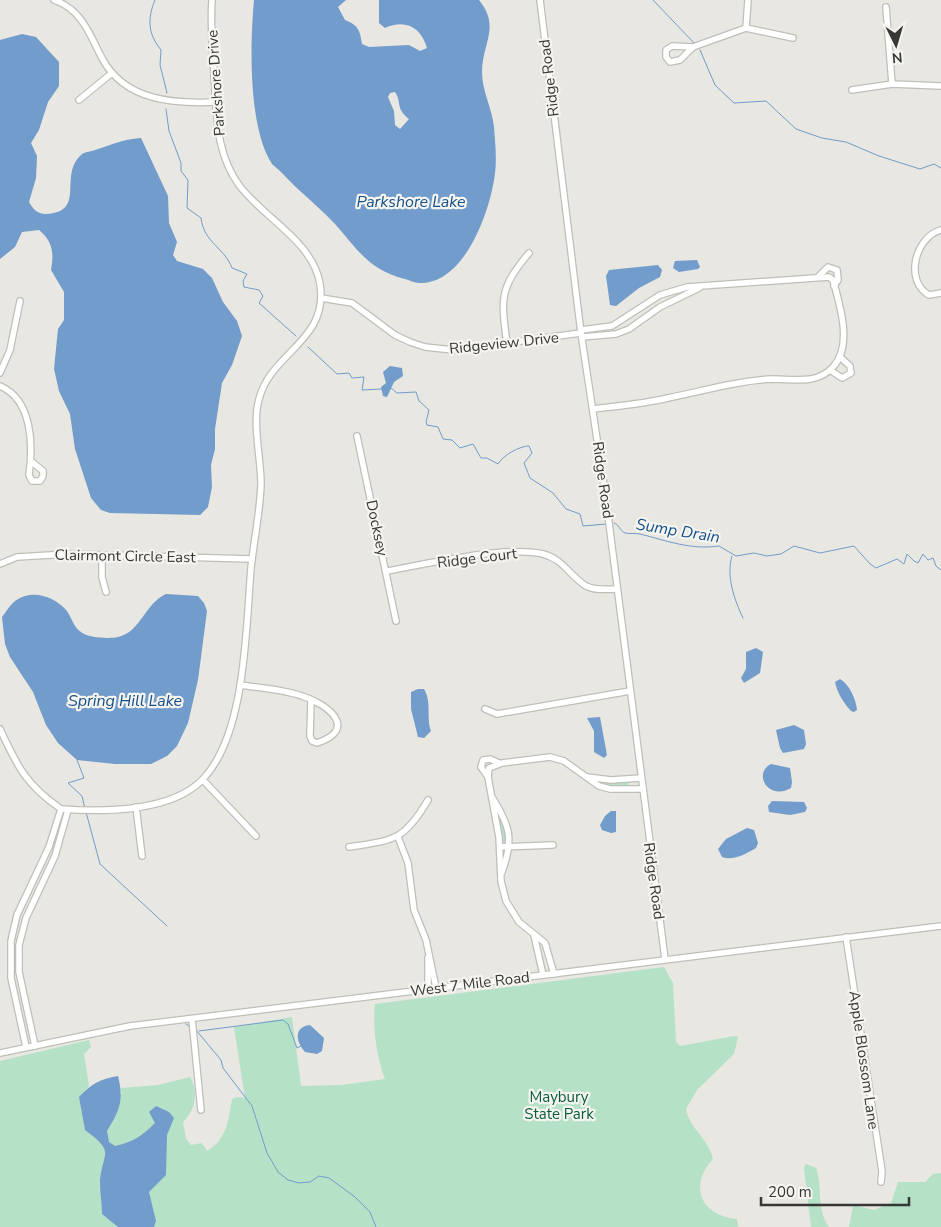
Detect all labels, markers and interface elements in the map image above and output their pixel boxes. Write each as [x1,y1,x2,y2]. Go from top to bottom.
north arrow [871,20,921,70]
street label: Parkshore Drive [202,29,230,137]
street label: Ridge Road [534,38,564,118]
text: N [891,48,903,67]
water label: Parkshore Lake [356,191,466,213]
street label: Ridgeview Drive [448,327,560,359]
street label: Ridge Road [588,440,618,520]
street label: Docksey [361,498,393,558]
water label: Sump Drain [634,513,721,548]
street label: Ridge Court [436,543,519,573]
street label: Clairmont Circle East [54,545,196,567]
water label: Spring Hill Lake [68,690,183,712]
street label: Ridge Road [639,841,669,921]
street label: West 7 Mile Road [409,967,531,1001]
street label: Apple Blossom Lane [844,990,884,1130]
park label: Maybury State Park [524,1087,594,1124]
scale bar [761,1174,908,1206]
text: 200 m [768,1182,812,1202]

